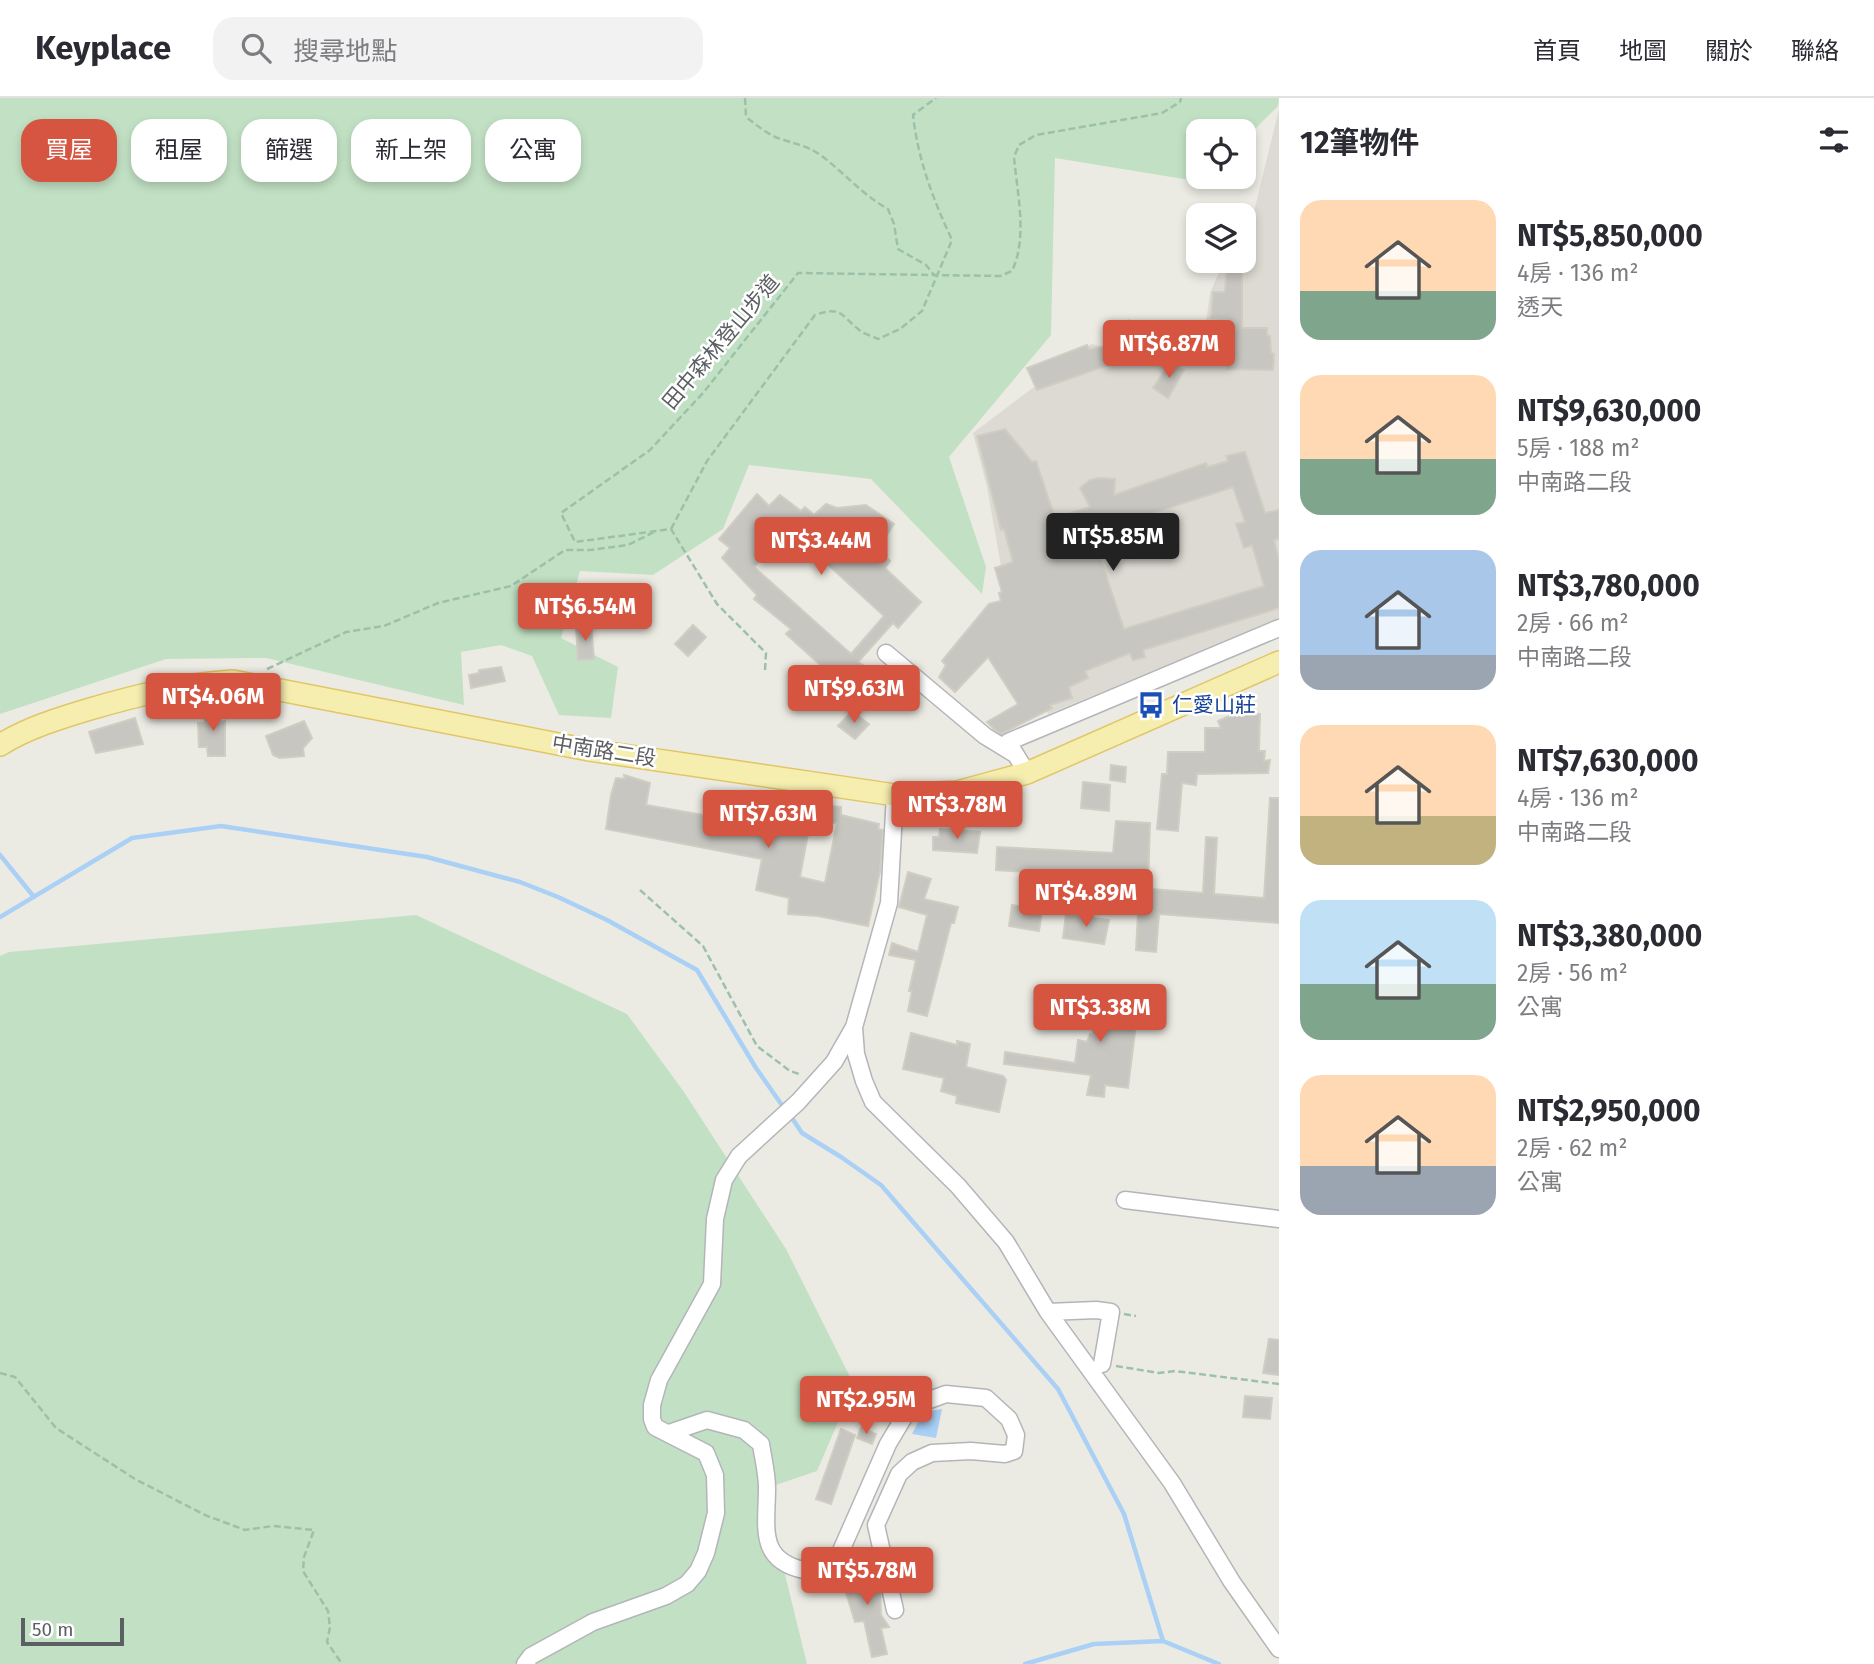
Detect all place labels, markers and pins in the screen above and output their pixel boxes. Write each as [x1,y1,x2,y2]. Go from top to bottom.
pin: NT$6.87M [1097,320,1241,380]
pin: NT$5.85M [1041,514,1185,573]
pin: NT$3.44M [749,518,893,577]
pin: NT$6.54M [513,584,657,643]
pin: NT$9.63M [782,666,926,725]
pin: NT$4.06M [141,674,285,733]
bus stop icon: 仁愛山莊 [1136,690,1166,720]
place label: 仁愛山莊 [1172,692,1256,718]
pin: NT$3.78M [885,782,1029,841]
pin: NT$7.63M [696,790,840,850]
pin: NT$4.89M [1014,870,1158,929]
pin: NT$3.38M [1028,984,1172,1044]
pin: NT$2.95M [794,1376,938,1436]
pin: NT$5.78M [795,1548,939,1607]

